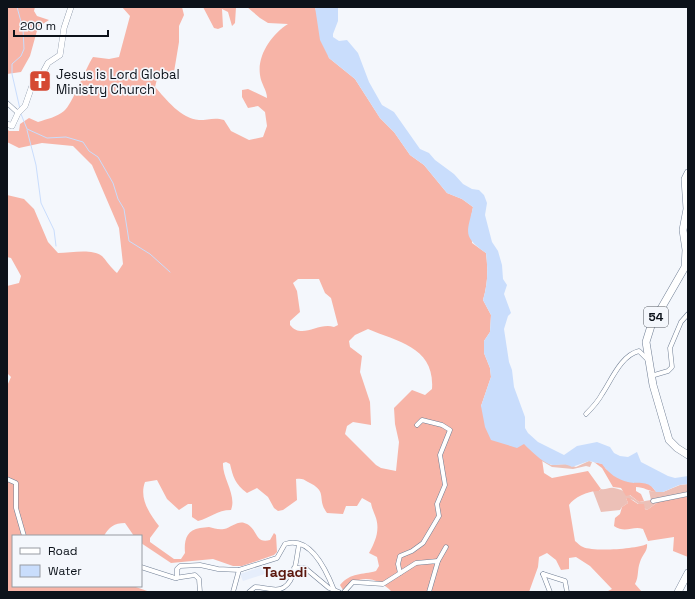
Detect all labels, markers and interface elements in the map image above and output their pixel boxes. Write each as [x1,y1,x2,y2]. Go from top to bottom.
scale bar [14,12,108,38]
text: 200 m [20,18,56,34]
place label: Jesus is Lord Global Ministry Church [56,66,180,98]
church icon: Jesus is Lord Global Ministry Church [27,68,53,94]
road number: 54 [644,307,668,327]
legend [12,535,142,587]
text: Road [48,543,77,559]
text: Water [48,563,82,579]
district label: Tagadi [263,563,307,581]

